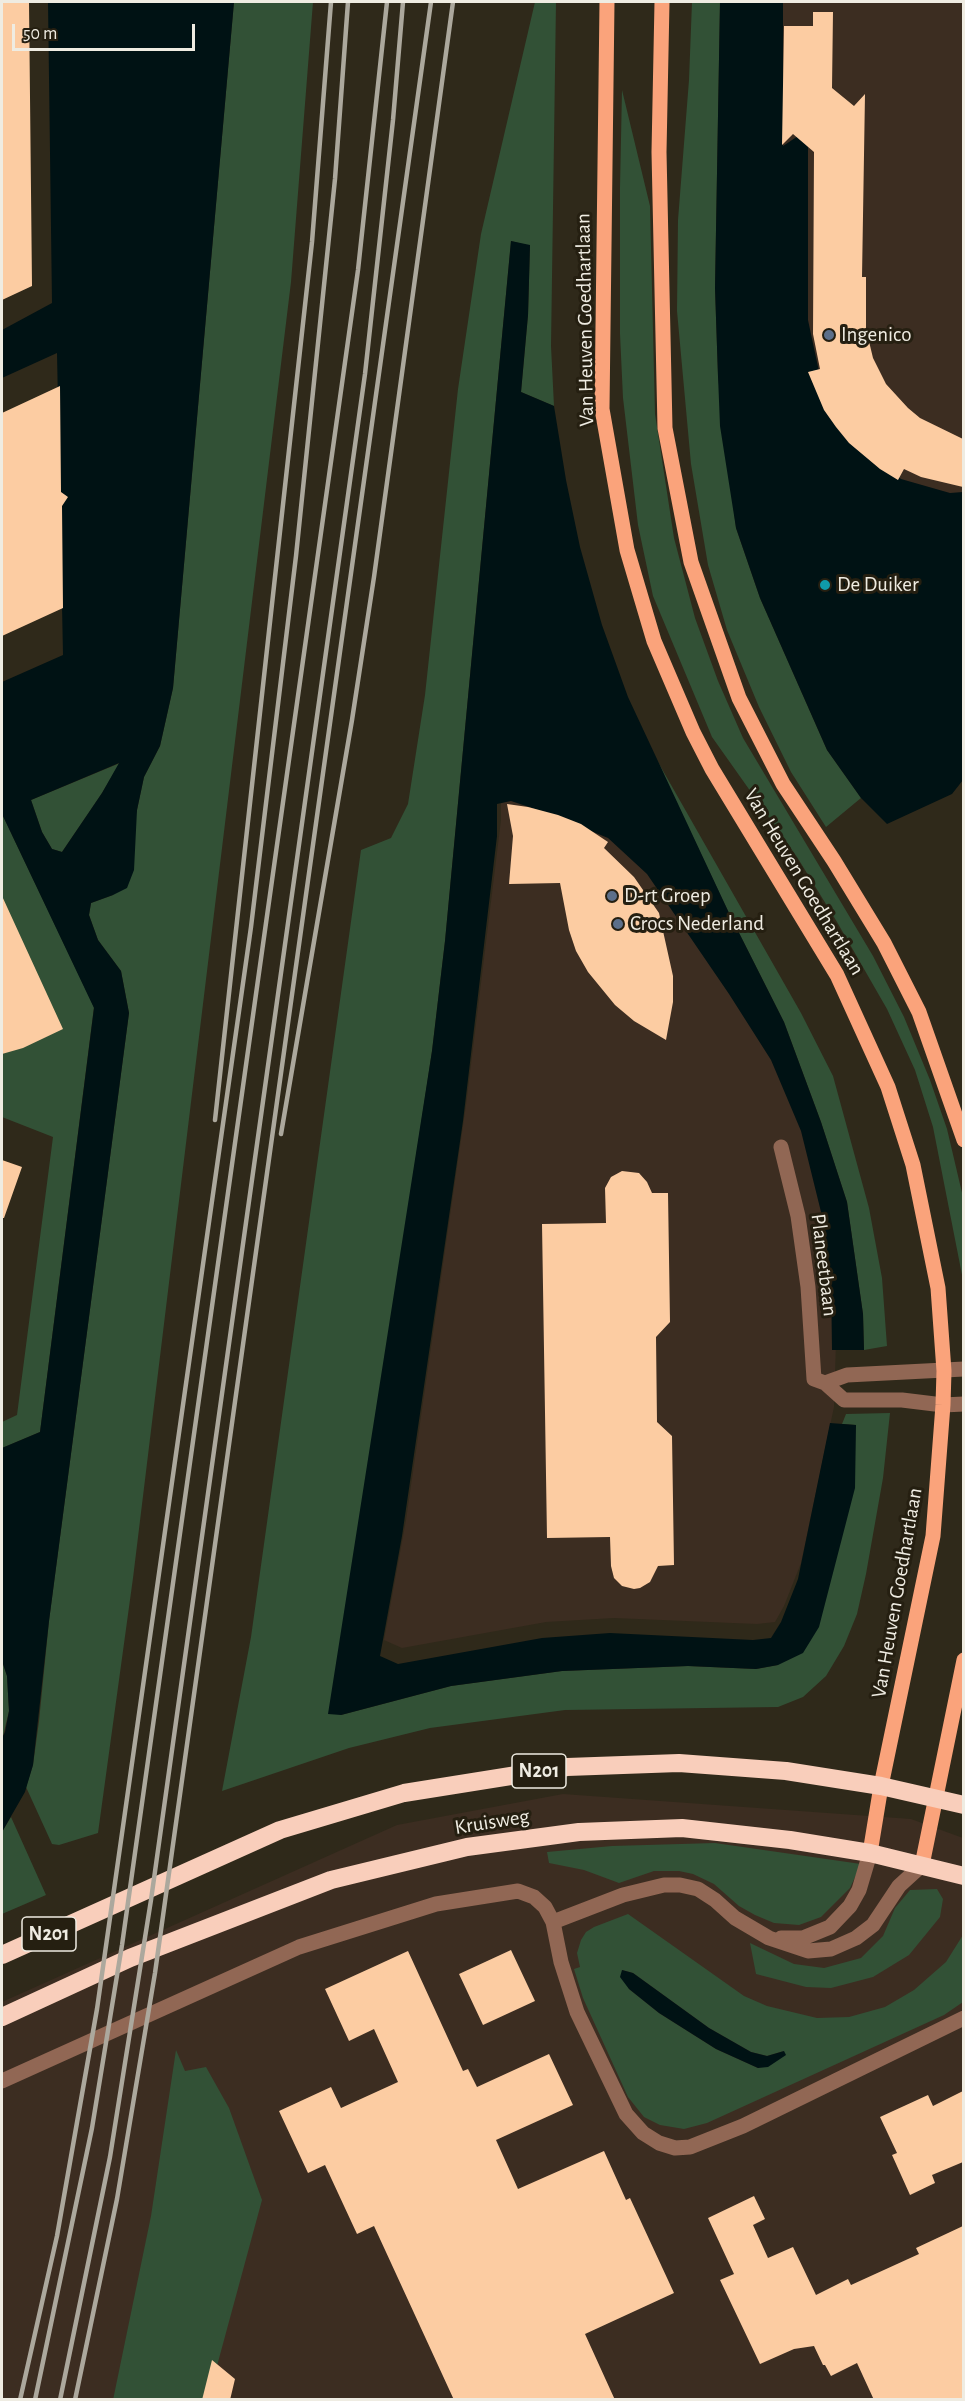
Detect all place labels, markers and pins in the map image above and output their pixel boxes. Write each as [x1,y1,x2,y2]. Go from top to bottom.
place label: Ingenico [841,322,911,348]
marker: Ingenico [822,328,836,342]
place label: De Duiker [837,572,919,598]
marker: De Duiker [818,578,832,592]
place label: D-rt Groep [624,883,711,909]
marker: D-rt Groep [605,889,619,903]
place label: Crocs Nederland [630,911,764,937]
marker: Crocs Nederland [611,917,625,931]

